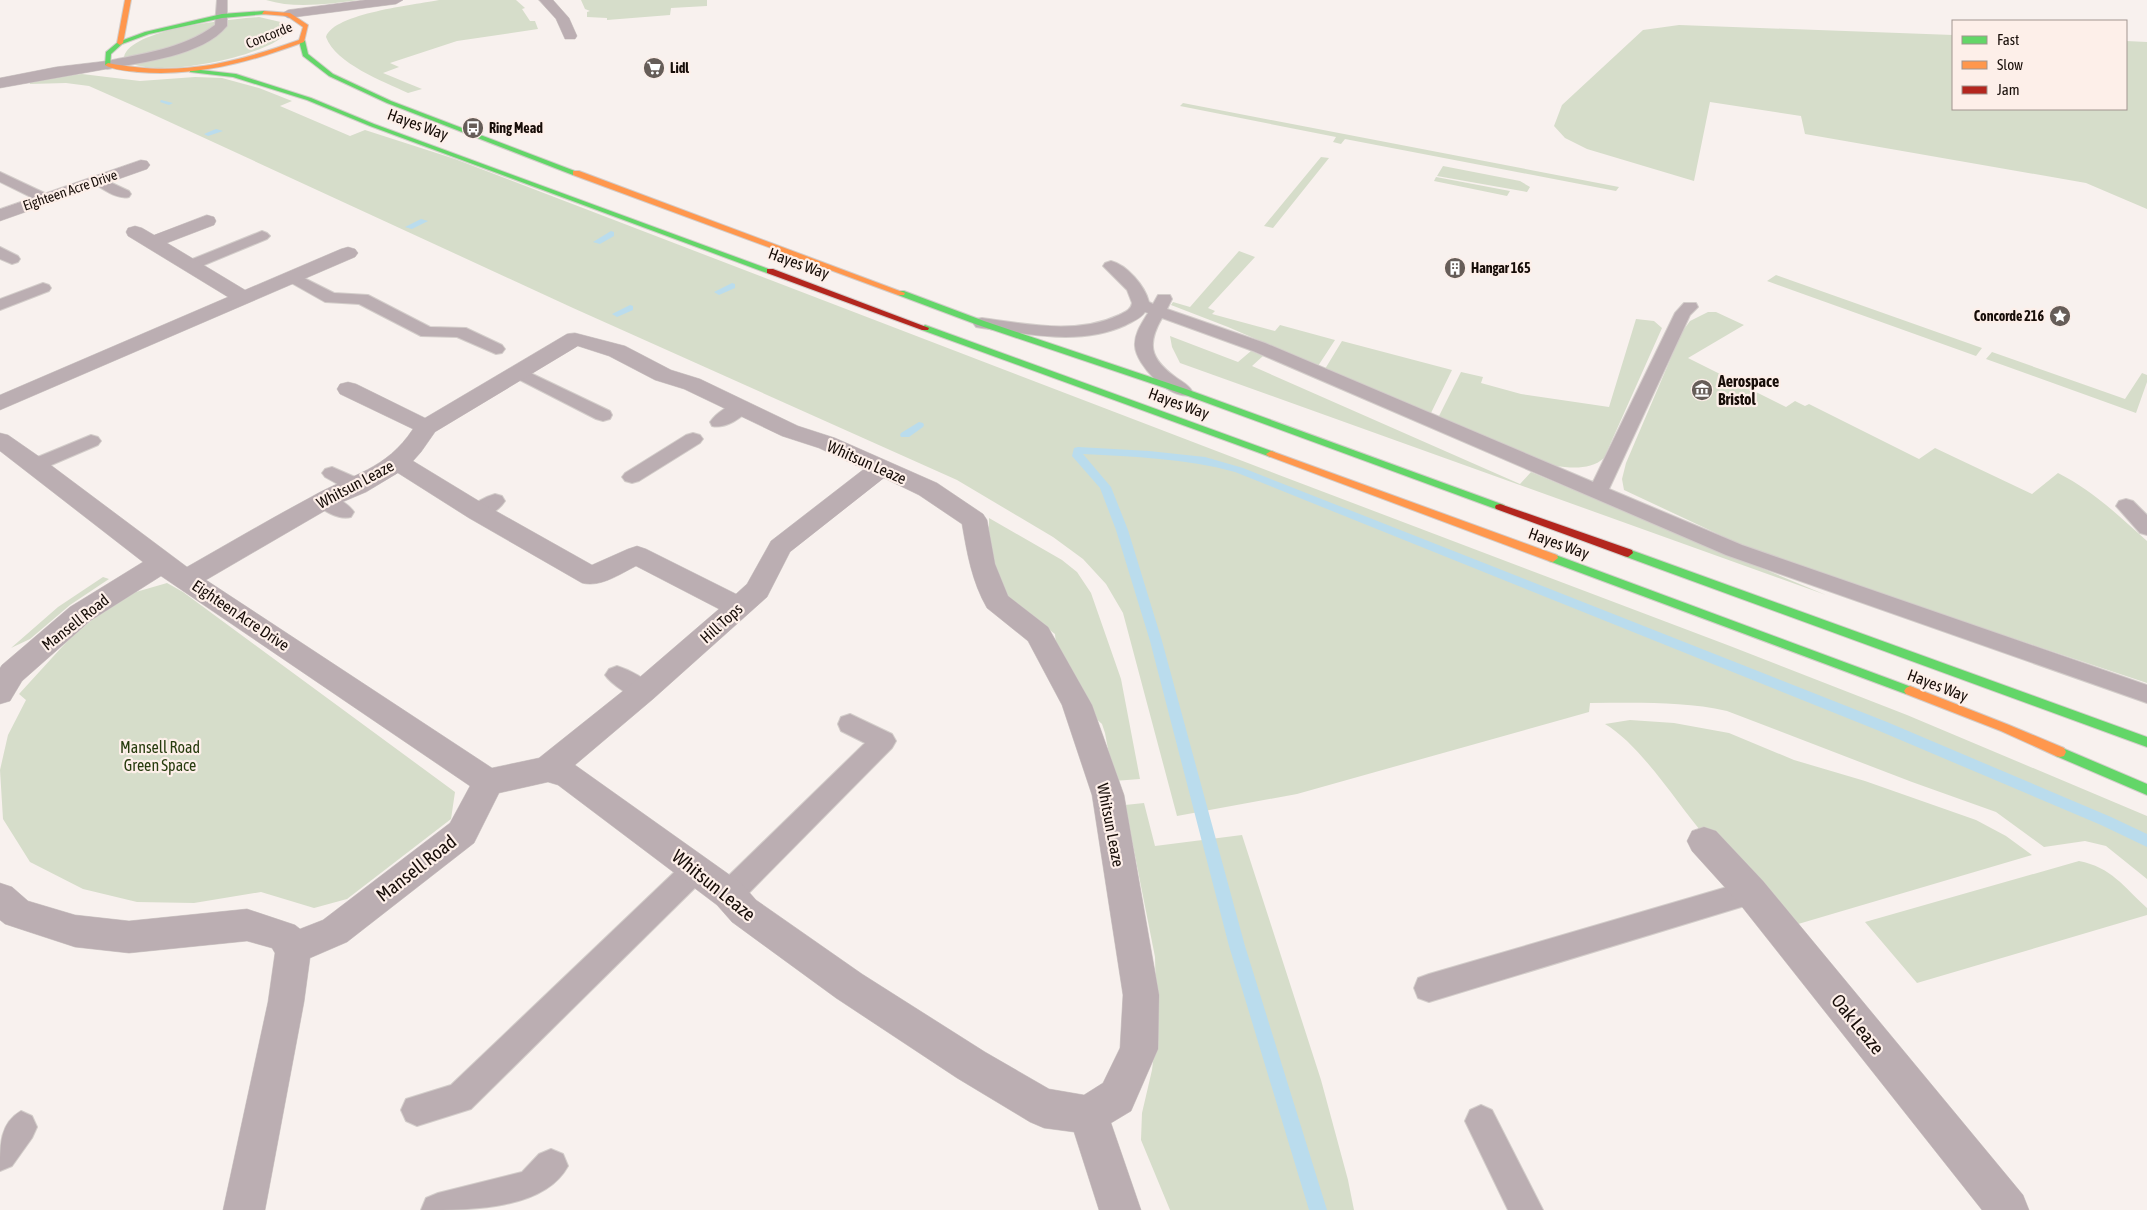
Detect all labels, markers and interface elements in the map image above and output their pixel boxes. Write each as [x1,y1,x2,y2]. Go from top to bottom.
street label: Concorde [243,18,295,52]
legend [1952,20,2127,110]
text: Fast [1997,31,2019,48]
supermarket icon: Lidl [642,56,666,80]
text: Slow [1997,56,2023,73]
place label: Lidl [670,60,689,76]
text: Jam [1997,81,2020,98]
street label: Hayes Way [385,105,451,144]
bus stop icon: Ring Mead [461,116,485,140]
place label: Ring Mead [489,120,543,136]
street label: Eighteen Acre Drive [21,166,119,214]
street label: Hayes Way [766,244,832,283]
building icon: Hangar 165 [1443,256,1467,280]
place label: Hangar 165 [1471,260,1531,276]
place icon: Concorde 216 [2048,304,2072,328]
place label: Concorde 216 [1974,308,2044,324]
place label: Aerospace Bristol [1717,372,1779,408]
museum icon: Aerospace Bristol [1690,378,1714,402]
street label: Hayes Way [1146,384,1212,423]
street label: Whitsun Leaze [825,437,909,487]
street label: Whitsun Leaze [313,456,397,512]
street label: Hayes Way [1526,524,1592,563]
street label: Eighteen Acre Drive [189,576,293,655]
street label: Mansell Road [38,590,112,654]
street label: Hill Tops [696,599,747,647]
street label: Hayes Way [1905,665,1971,706]
park label: Mansell Road Green Space [120,738,200,775]
street label: Whitsun Leaze [1094,782,1128,868]
street label: Mansell Road [372,830,460,906]
street label: Whitsun Leaze [668,845,760,925]
street label: Oak Leaze [1827,989,1889,1059]

